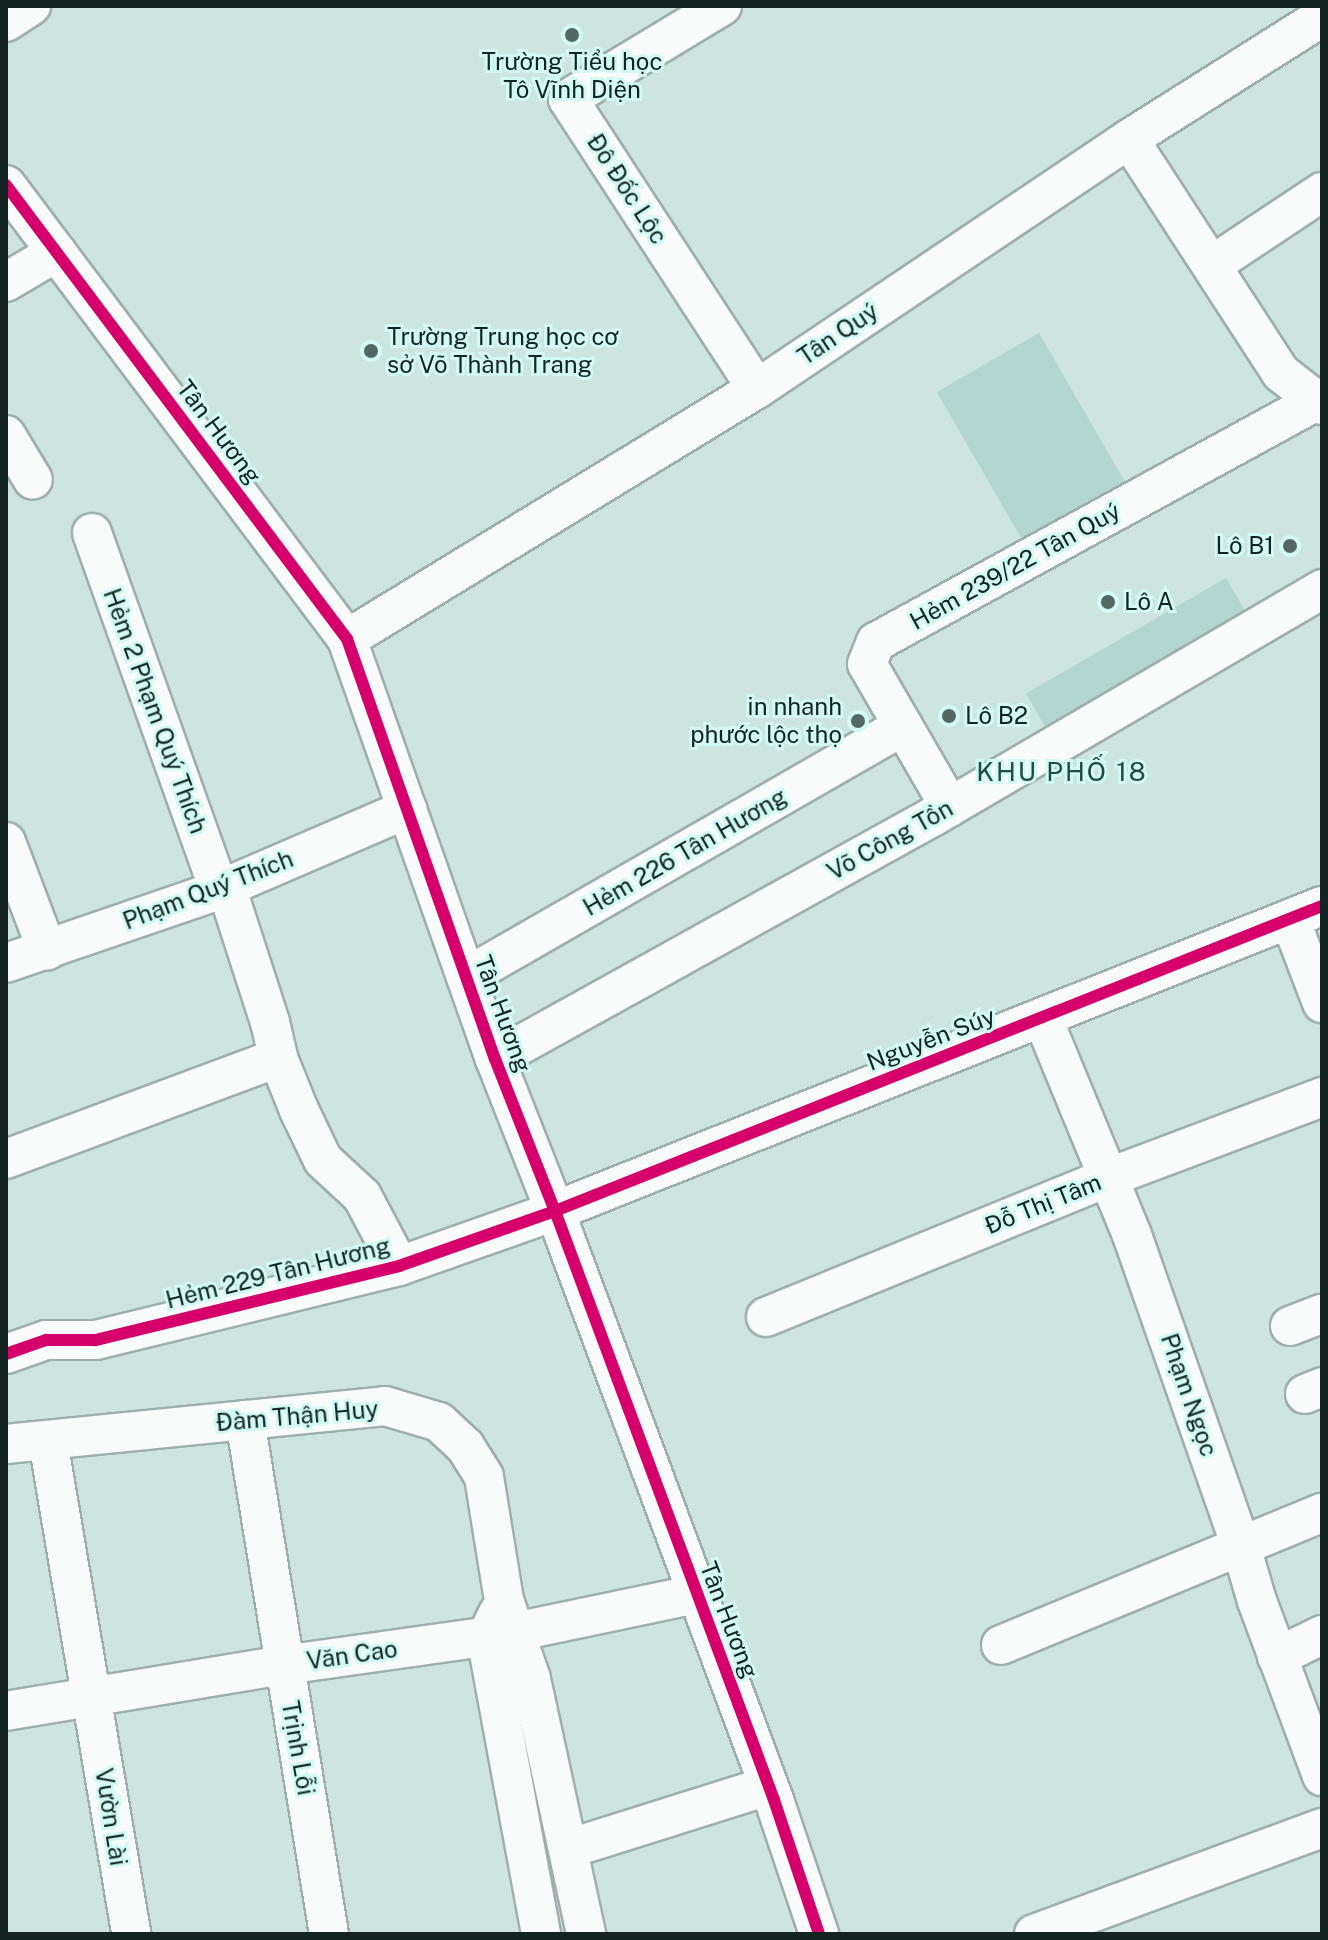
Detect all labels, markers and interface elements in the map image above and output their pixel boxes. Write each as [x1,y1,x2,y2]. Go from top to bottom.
marker: Trường Tiểu học Tô Vĩnh Diện [563,26,581,44]
place label: Trường Tiểu học Tô Vĩnh Diện [482,48,662,104]
street label: Đô Đốc Lộc [581,128,673,250]
street label: Tân Quý [792,297,884,371]
place label: Trường Trung học cơ sở Võ Thành Trang [387,323,619,379]
marker: Trường Trung học cơ sở Võ Thành Trang [362,342,380,360]
street label: Tân Hương [171,374,267,490]
street label: Hẻm 239/22 Tân Quý [905,496,1125,636]
place label: Lô B1 [1215,532,1274,560]
marker: Lô B1 [1281,537,1299,555]
street label: Hẻm 2 Phạm Quý Thích [97,585,213,837]
place label: Lô A [1124,588,1174,616]
marker: Lô A [1099,593,1117,611]
place label: in nhanh phước lộc thọ [690,693,842,749]
place label: Lô B2 [965,702,1028,730]
marker: Lô B2 [940,707,958,725]
marker: in nhanh phước lộc thọ [849,712,867,730]
district label: KHU PHỐ 18 [976,756,1148,788]
street label: Hẻm 226 Tân Hương [578,782,792,922]
street label: Võ Công Tồn [822,794,958,886]
street label: Phạm Quý Thích [119,844,297,936]
street label: Tân Hương [469,952,537,1076]
street label: Nguyễn Súy [863,1001,999,1077]
street label: Đỗ Thị Tâm [981,1168,1105,1240]
street label: Hẻm 229 Tân Hương [163,1231,393,1315]
street label: Phạm Ngọc [1155,1330,1223,1460]
street label: Đàm Thận Huy [215,1395,379,1437]
street label: Tân Hương [694,1558,764,1682]
street label: Văn Cao [305,1634,399,1676]
street label: Trịnh Lỗi [276,1699,320,1797]
street label: Vườn Lài [89,1766,133,1868]

